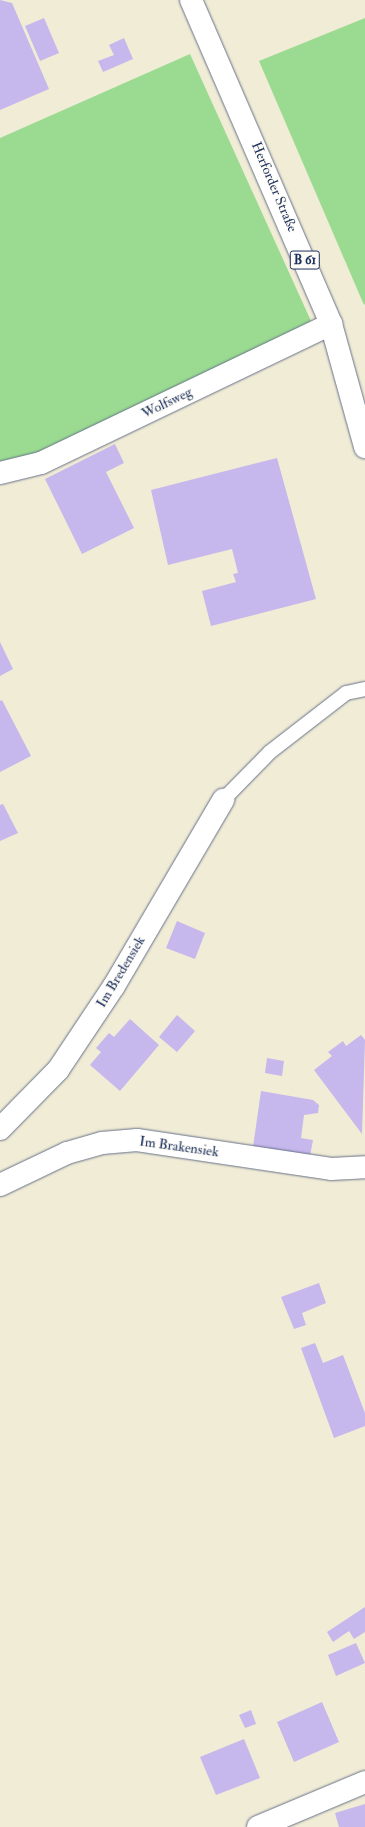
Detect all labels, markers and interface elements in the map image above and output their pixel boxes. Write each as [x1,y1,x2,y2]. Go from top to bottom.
street label: Herforder Straße [247,139,301,235]
road number: B 61 [289,249,321,271]
street label: Wolfsweg [139,384,195,422]
street label: Im Bredensiek [93,933,149,1011]
street label: Im Brakensiek [138,1133,220,1161]

